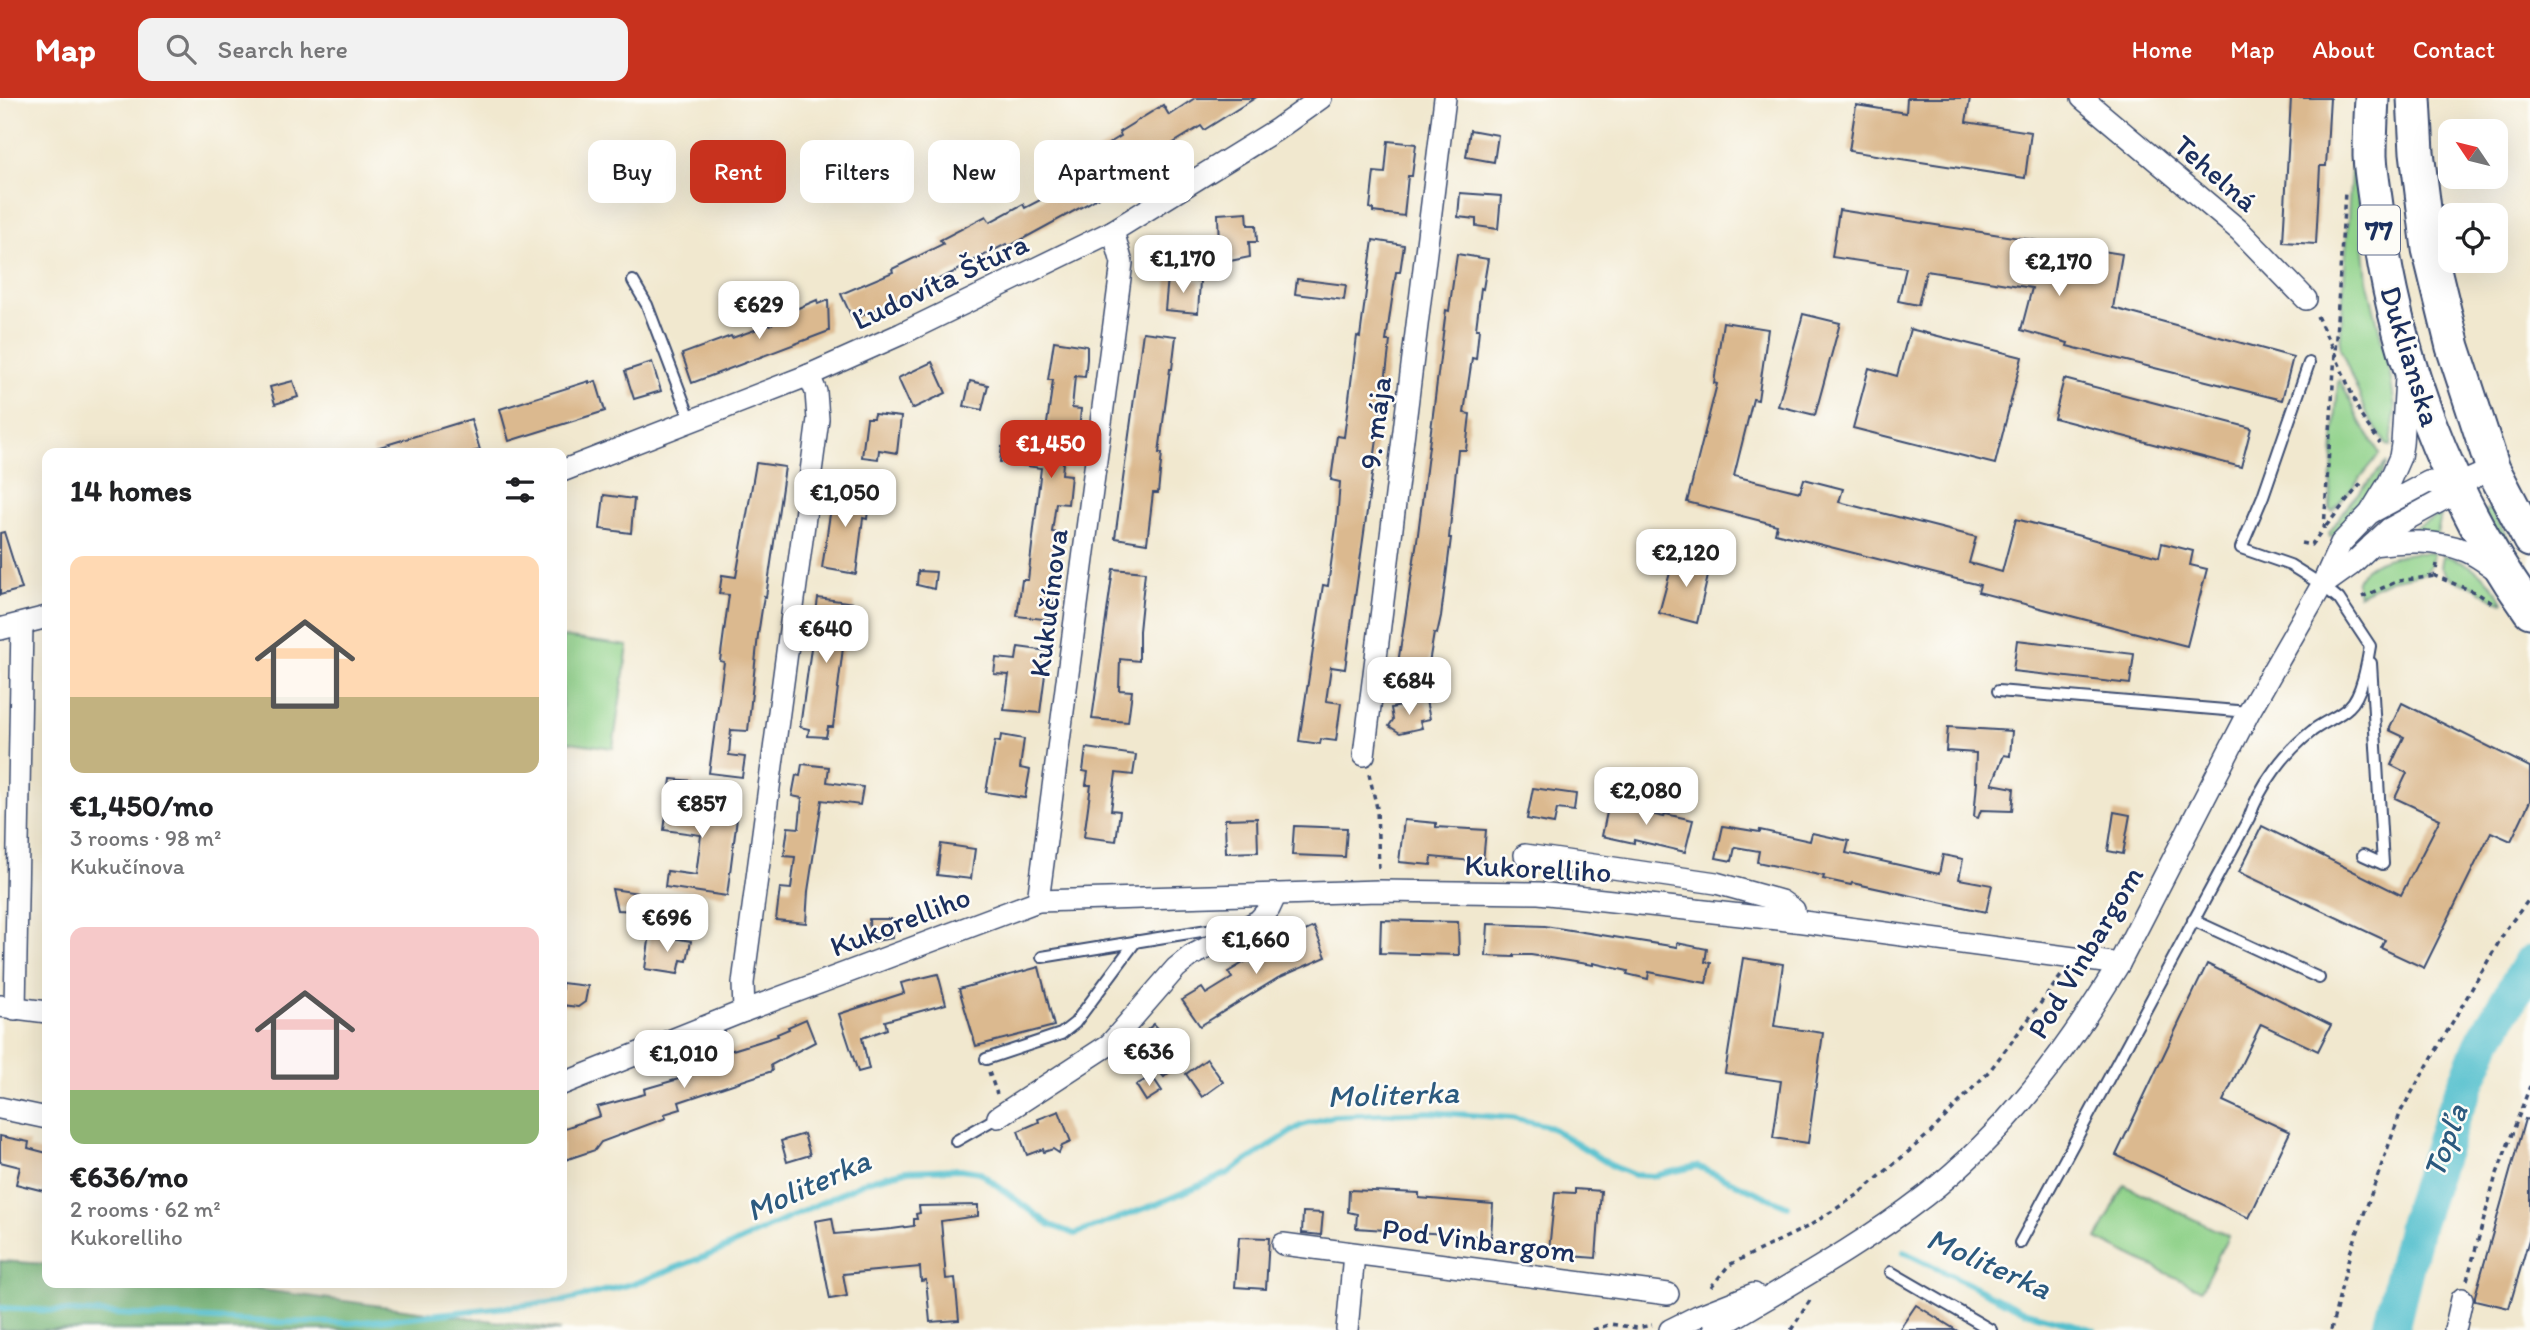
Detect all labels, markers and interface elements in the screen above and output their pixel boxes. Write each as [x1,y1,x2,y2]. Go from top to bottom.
search box [138,18,628,81]
text: Map [35,30,96,69]
icon: search [162,30,200,68]
text: Search here [218,33,348,65]
text: Home [2132,35,2192,64]
text: Map [2230,35,2274,64]
text: About [2312,35,2375,64]
text: Contact [2413,35,2495,64]
north arrow [2438,119,2508,189]
map controls [2438,119,2508,273]
street label: Tehelná [2166,126,2266,220]
chip: Buy [588,140,676,203]
chip: Rent [690,140,786,203]
chip: Filters [800,140,914,203]
chip: New [928,140,1020,203]
chip: Apartment [1034,140,1194,203]
button: locate [2438,203,2508,273]
road number: 77 [2358,206,2400,254]
street label: Ľudovíta Štúra [846,224,1034,338]
pin: €1,170 [1126,236,1240,295]
pin: €2,170 [2002,238,2116,298]
text: €1,170 [1150,244,1216,272]
text: €2,170 [2026,247,2092,275]
street label: Duklianska [2372,281,2450,431]
pin: €629 [718,282,800,341]
text: €629 [734,290,784,318]
street label: 9. mája [1351,374,1399,472]
pin: €1,450 [994,420,1108,480]
text: €1,450 [1016,429,1086,457]
pin: €1,050 [788,470,902,529]
icon: filters [501,471,539,509]
text: 14 homes [70,472,192,509]
text: €1,050 [810,478,880,506]
street label: Kukučínova [1021,526,1076,680]
pin: €2,120 [1629,530,1743,589]
text: €2,120 [1652,538,1720,566]
icon: home [242,601,368,727]
pin: €640 [785,606,867,665]
text: €640 [799,614,853,642]
pin: €684 [1368,658,1450,717]
text: €684 [1383,666,1435,694]
pin: €2,080 [1589,768,1703,827]
text: €2,080 [1610,776,1682,804]
pin: €857 [661,780,743,840]
text: €1,450/mo [70,787,214,824]
text: €857 [677,789,727,817]
text: 3 rooms · 98 m² [70,824,221,852]
street label: Kukorelliho [1464,846,1612,890]
text: Kukučínova [70,852,185,880]
street label: Pod Vinbargom [2019,859,2151,1045]
street label: Kukorelliho [825,877,975,965]
pin: €696 [626,894,708,954]
text: €696 [642,903,692,931]
pin: €1,660 [1199,916,1313,976]
text: €1,660 [1222,925,1290,953]
icon: home [242,972,368,1098]
pin: €636 [1108,1028,1190,1088]
pin: €1,010 [627,1030,741,1090]
text: €636 [1124,1037,1174,1065]
text: €1,010 [650,1039,718,1067]
water label: Moliterka [1326,1073,1460,1115]
water label: Topľa [2414,1098,2476,1183]
water label: Moliterka [740,1141,876,1229]
text: €636/mo [70,1158,188,1195]
text: 2 rooms · 62 m² [70,1195,221,1223]
street label: Pod Vinbargom [1380,1210,1578,1270]
water label: Moliterka [1921,1219,2057,1307]
text: Kukorelliho [70,1223,183,1251]

